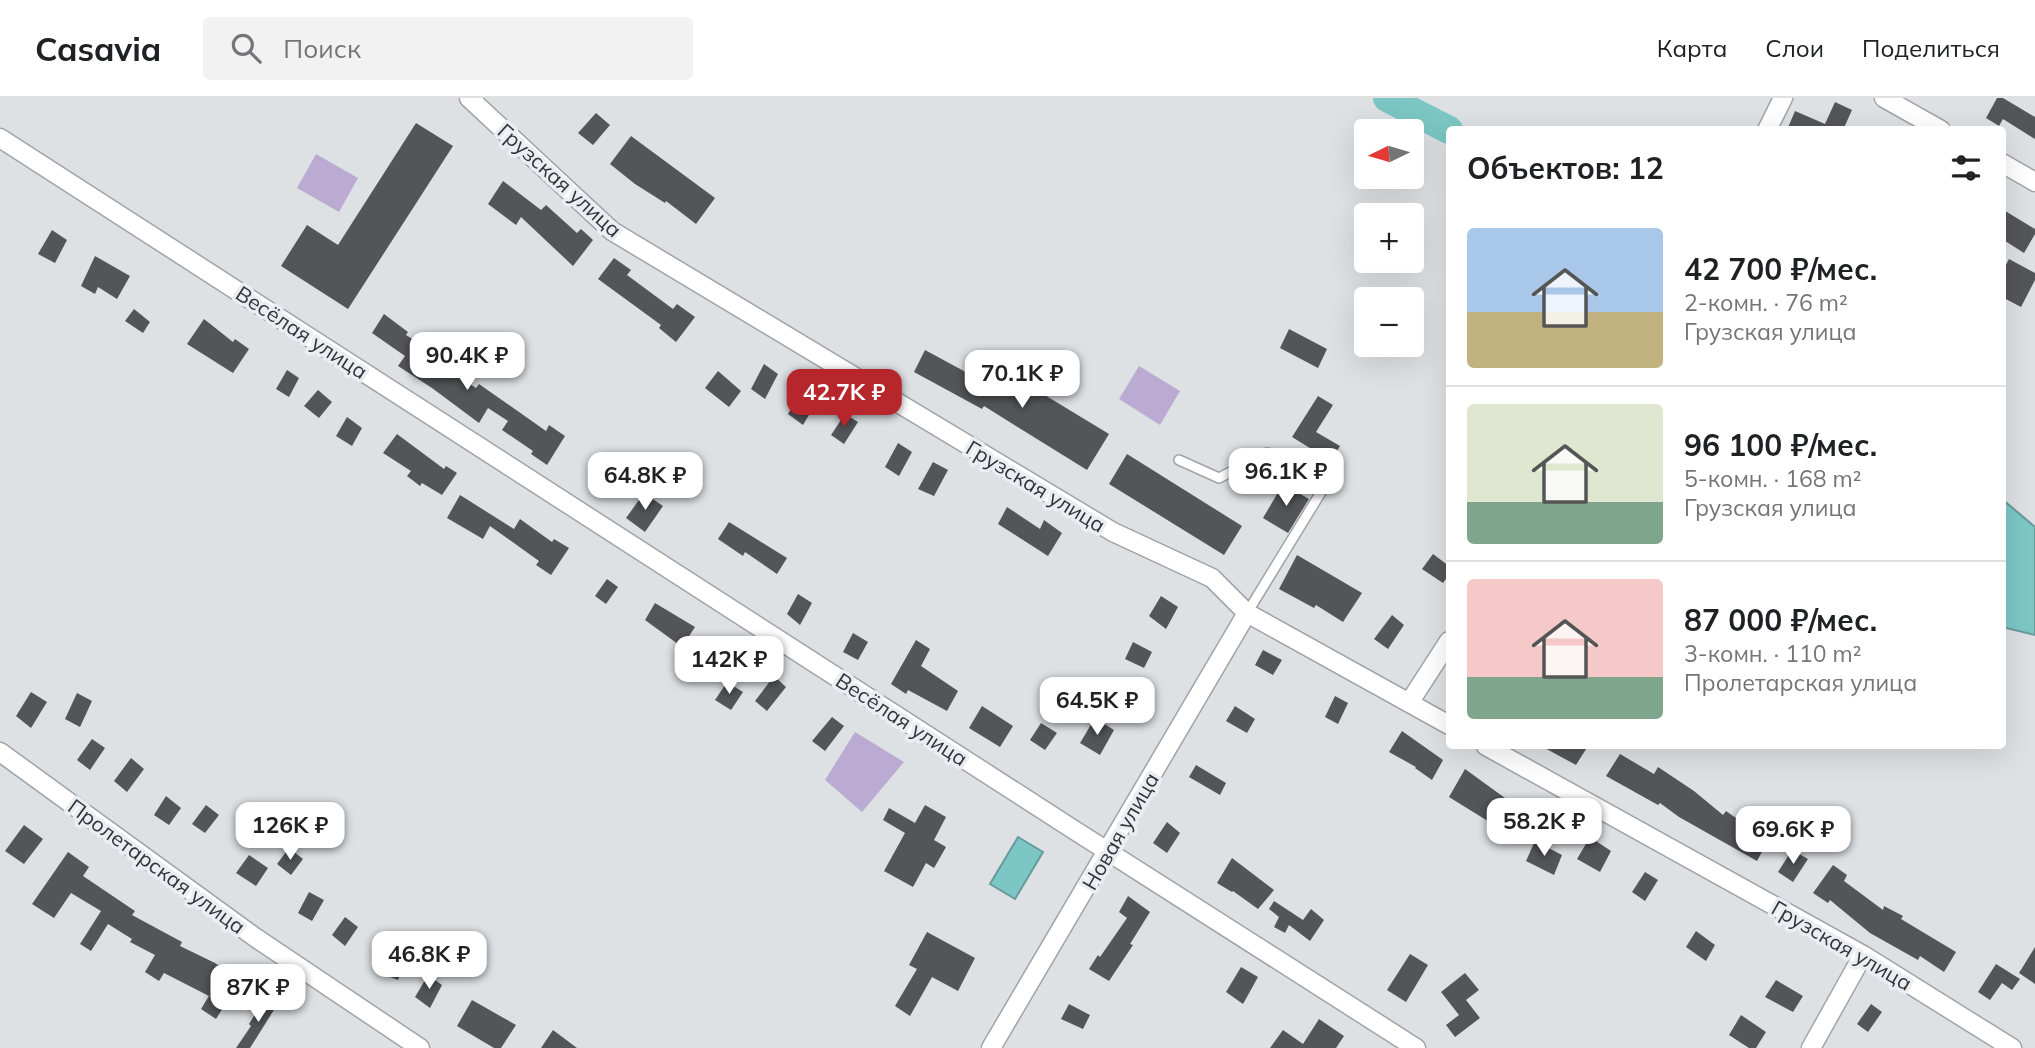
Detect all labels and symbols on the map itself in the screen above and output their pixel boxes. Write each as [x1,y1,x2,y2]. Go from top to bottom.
street label: Грузская улица [493,118,627,242]
north arrow [1354,119,1424,189]
street label: Весёлая улица [231,280,373,384]
pin: 90.4K ₽ [402,332,532,392]
pin: 70.1K ₽ [957,350,1087,410]
pin: 42.7K ₽ [779,370,909,429]
street label: Грузская улица [962,434,1110,538]
pin: 96.1K ₽ [1221,448,1351,508]
pin: 64.8K ₽ [580,452,710,512]
pin: 142K ₽ [672,636,786,696]
street label: Весёлая улица [831,667,973,771]
pin: 64.5K ₽ [1032,678,1162,737]
street label: Новая улица [1076,768,1164,894]
street label: Пролетарская улица [63,793,251,939]
pin: 58.2K ₽ [1479,798,1609,858]
pin: 126K ₽ [233,802,347,862]
pin: 69.6K ₽ [1728,806,1858,866]
street label: Грузская улица [1767,894,1917,996]
pin: 46.8K ₽ [364,932,494,991]
pin: 87K ₽ [209,964,307,1024]

